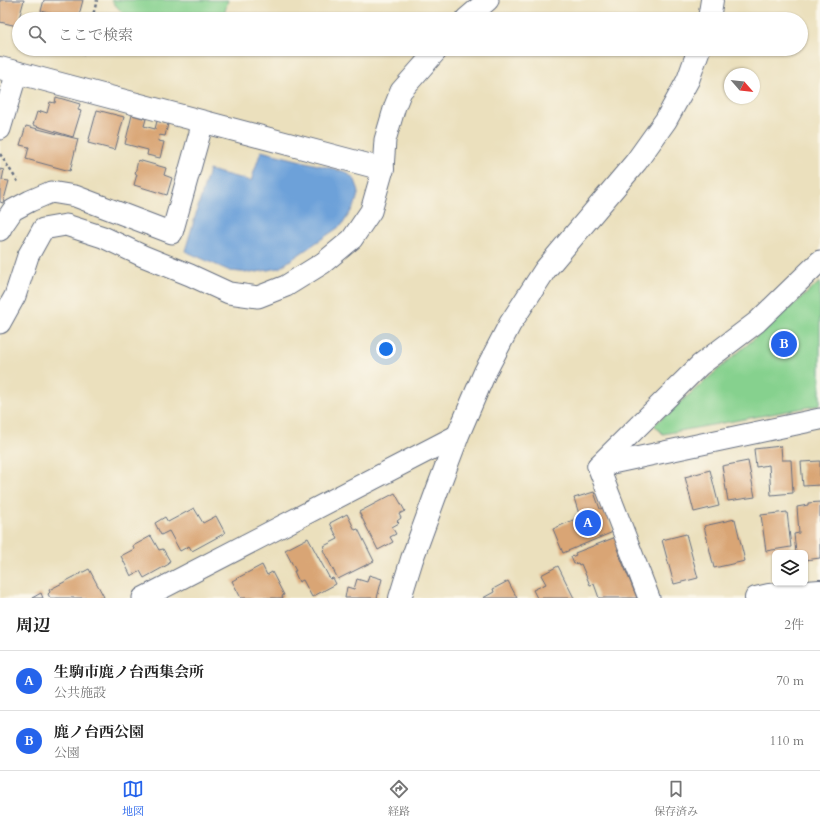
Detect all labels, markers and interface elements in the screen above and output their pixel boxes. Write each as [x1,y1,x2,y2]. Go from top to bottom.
search box [12,12,808,56]
icon: search [26,23,48,45]
text: ここで検索 [58,25,133,45]
north arrow [724,68,760,104]
pin: B [771,329,797,359]
your location [376,339,396,359]
pin: A [575,508,601,538]
map controls [772,550,808,586]
button: layers [772,550,808,586]
text: 周辺 [16,614,50,637]
text: 2件 [784,616,804,634]
text: 生駒市鹿ノ台西集会所 [54,662,204,682]
text: A [24,672,34,690]
text: 70 m [776,672,804,690]
text: 公共施設 [54,684,106,702]
text: 鹿ノ台西公園 [54,722,144,742]
text: B [24,732,34,750]
text: 110 m [770,732,804,750]
text: 公園 [54,744,80,762]
tab: 地図 [122,778,144,819]
tab: 経路 [388,778,410,819]
tab: 保存済み [654,778,698,819]

